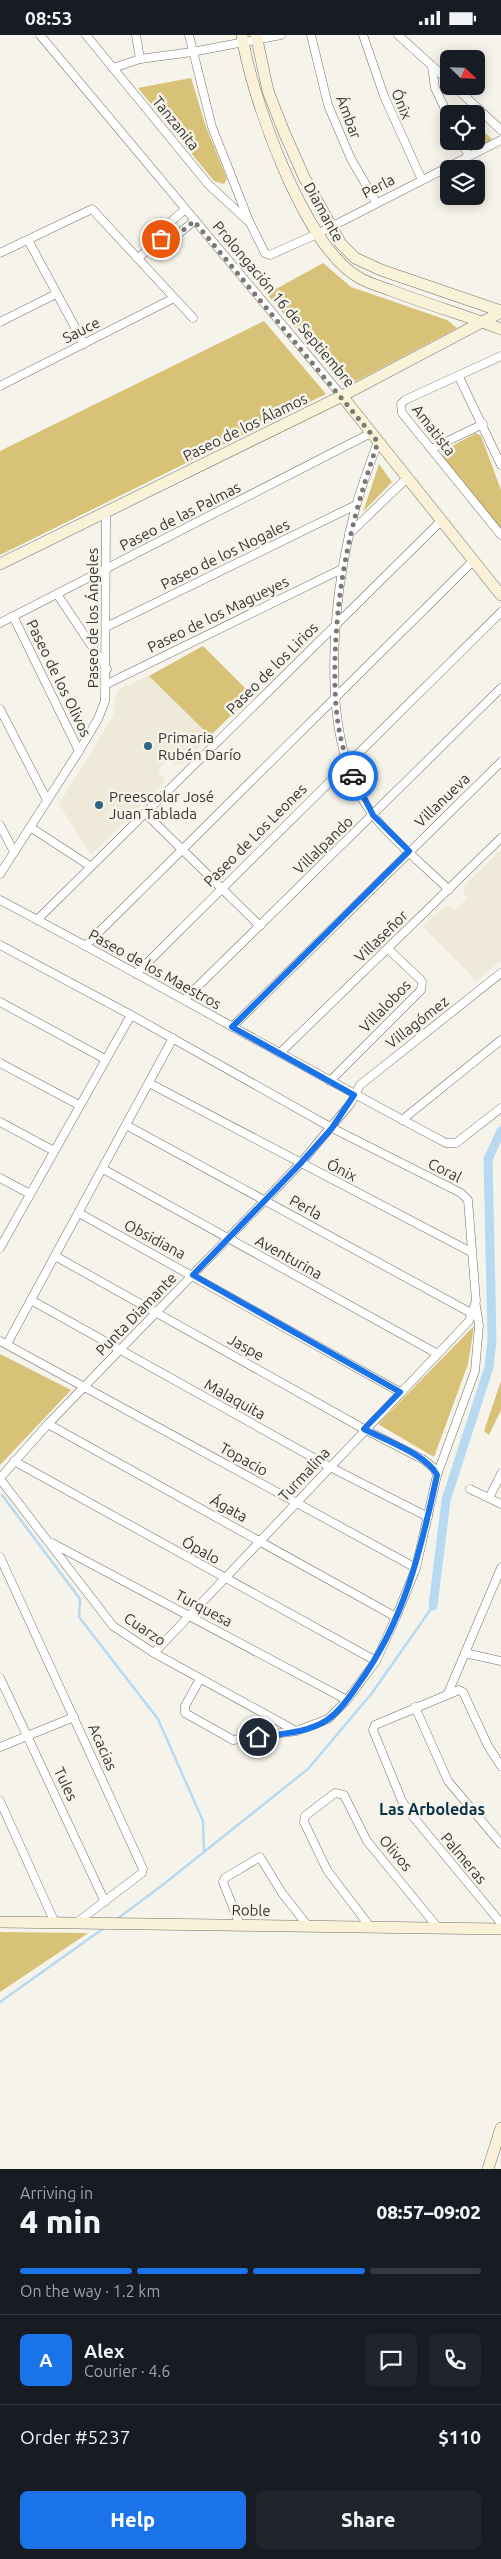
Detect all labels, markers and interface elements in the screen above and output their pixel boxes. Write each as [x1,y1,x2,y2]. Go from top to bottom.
text: 08:53 [25,7,73,29]
north arrow [440,50,485,95]
map controls [440,50,485,205]
street label: Ónix [388,86,416,122]
street label: Tanzanita [149,93,203,153]
street label: Ámbar [333,93,365,141]
button: locate [440,105,485,150]
button: layers [440,160,485,205]
street label: Perla [359,171,397,201]
street label: Diamante [301,179,347,245]
street label: Prolongación 16 de Septiembre [209,217,359,391]
pin [140,218,182,260]
icon: bag [147,225,175,253]
street label: Sauce [60,313,102,347]
street label: Paseo de los Álamos [180,389,310,465]
street label: Amatista [409,401,459,459]
street label: Paseo de las Palmas [117,478,243,554]
street label: Paseo de los Nogales [158,515,292,593]
street label: Paseo de los Ángeles [84,548,101,688]
street label: Paseo de los Magueyes [145,572,291,656]
street label: Paseo de los Olivos [23,617,95,739]
street label: Paseo de los Lirios [223,619,321,717]
place label: Primaria Rubén Darío [158,729,241,763]
marker: Primaria Rubén Darío [142,740,154,752]
courier [328,751,378,801]
icon: car [339,762,367,790]
street label: Villanueva [411,770,473,830]
street label: Paseo de Los Leones [200,780,310,890]
place label: Preescolar José Juan Tablada [109,788,214,822]
marker: Preescolar José Juan Tablada [93,799,105,811]
street label: Villalpando [290,813,356,877]
street label: Villaseñor [351,906,411,965]
street label: Paseo de los Maestros [86,925,224,1013]
street label: Villalobos [356,976,414,1036]
street label: Villagómez [382,992,452,1052]
street label: Coral [425,1154,465,1186]
street label: Ónix [324,1155,360,1185]
street label: Perla [287,1191,325,1223]
street label: Obsidiana [121,1216,189,1262]
street label: Aventurina [253,1232,325,1282]
street label: Punta Diamante [92,1269,180,1359]
street label: Jaspe [225,1330,267,1364]
street label: Malaquita [202,1375,268,1423]
street label: Topacio [217,1439,271,1479]
street label: Turmalina [275,1444,333,1504]
street label: Ágata [208,1491,250,1525]
street label: Ópalo [179,1533,223,1567]
street label: Turquesa [173,1586,235,1630]
street label: Cuarzo [121,1609,169,1649]
pin [237,1716,279,1758]
street label: Acacias [85,1721,121,1773]
icon: home [244,1723,272,1751]
street label: Tules [51,1764,81,1804]
district label: Las Arboledas [379,1800,485,1818]
street label: Palmeras [438,1829,490,1887]
street label: Olivos [376,1832,416,1874]
street label: Roble [231,1901,271,1919]
text: Arriving in [20,2184,93,2202]
text: 08:57–09:02 [376,2201,481,2223]
text: 4 min [20,2203,101,2239]
text: On the way · 1.2 km [20,2282,160,2300]
button: chat [365,2334,417,2386]
button: phone [429,2334,481,2386]
text: Alex [84,2340,124,2362]
text: A [39,2349,53,2371]
text: Courier · 4.6 [84,2362,170,2380]
text: Order #5237 [20,2426,130,2448]
text: $110 [438,2426,481,2448]
button: Help [20,2491,246,2549]
button: Share [256,2491,481,2549]

